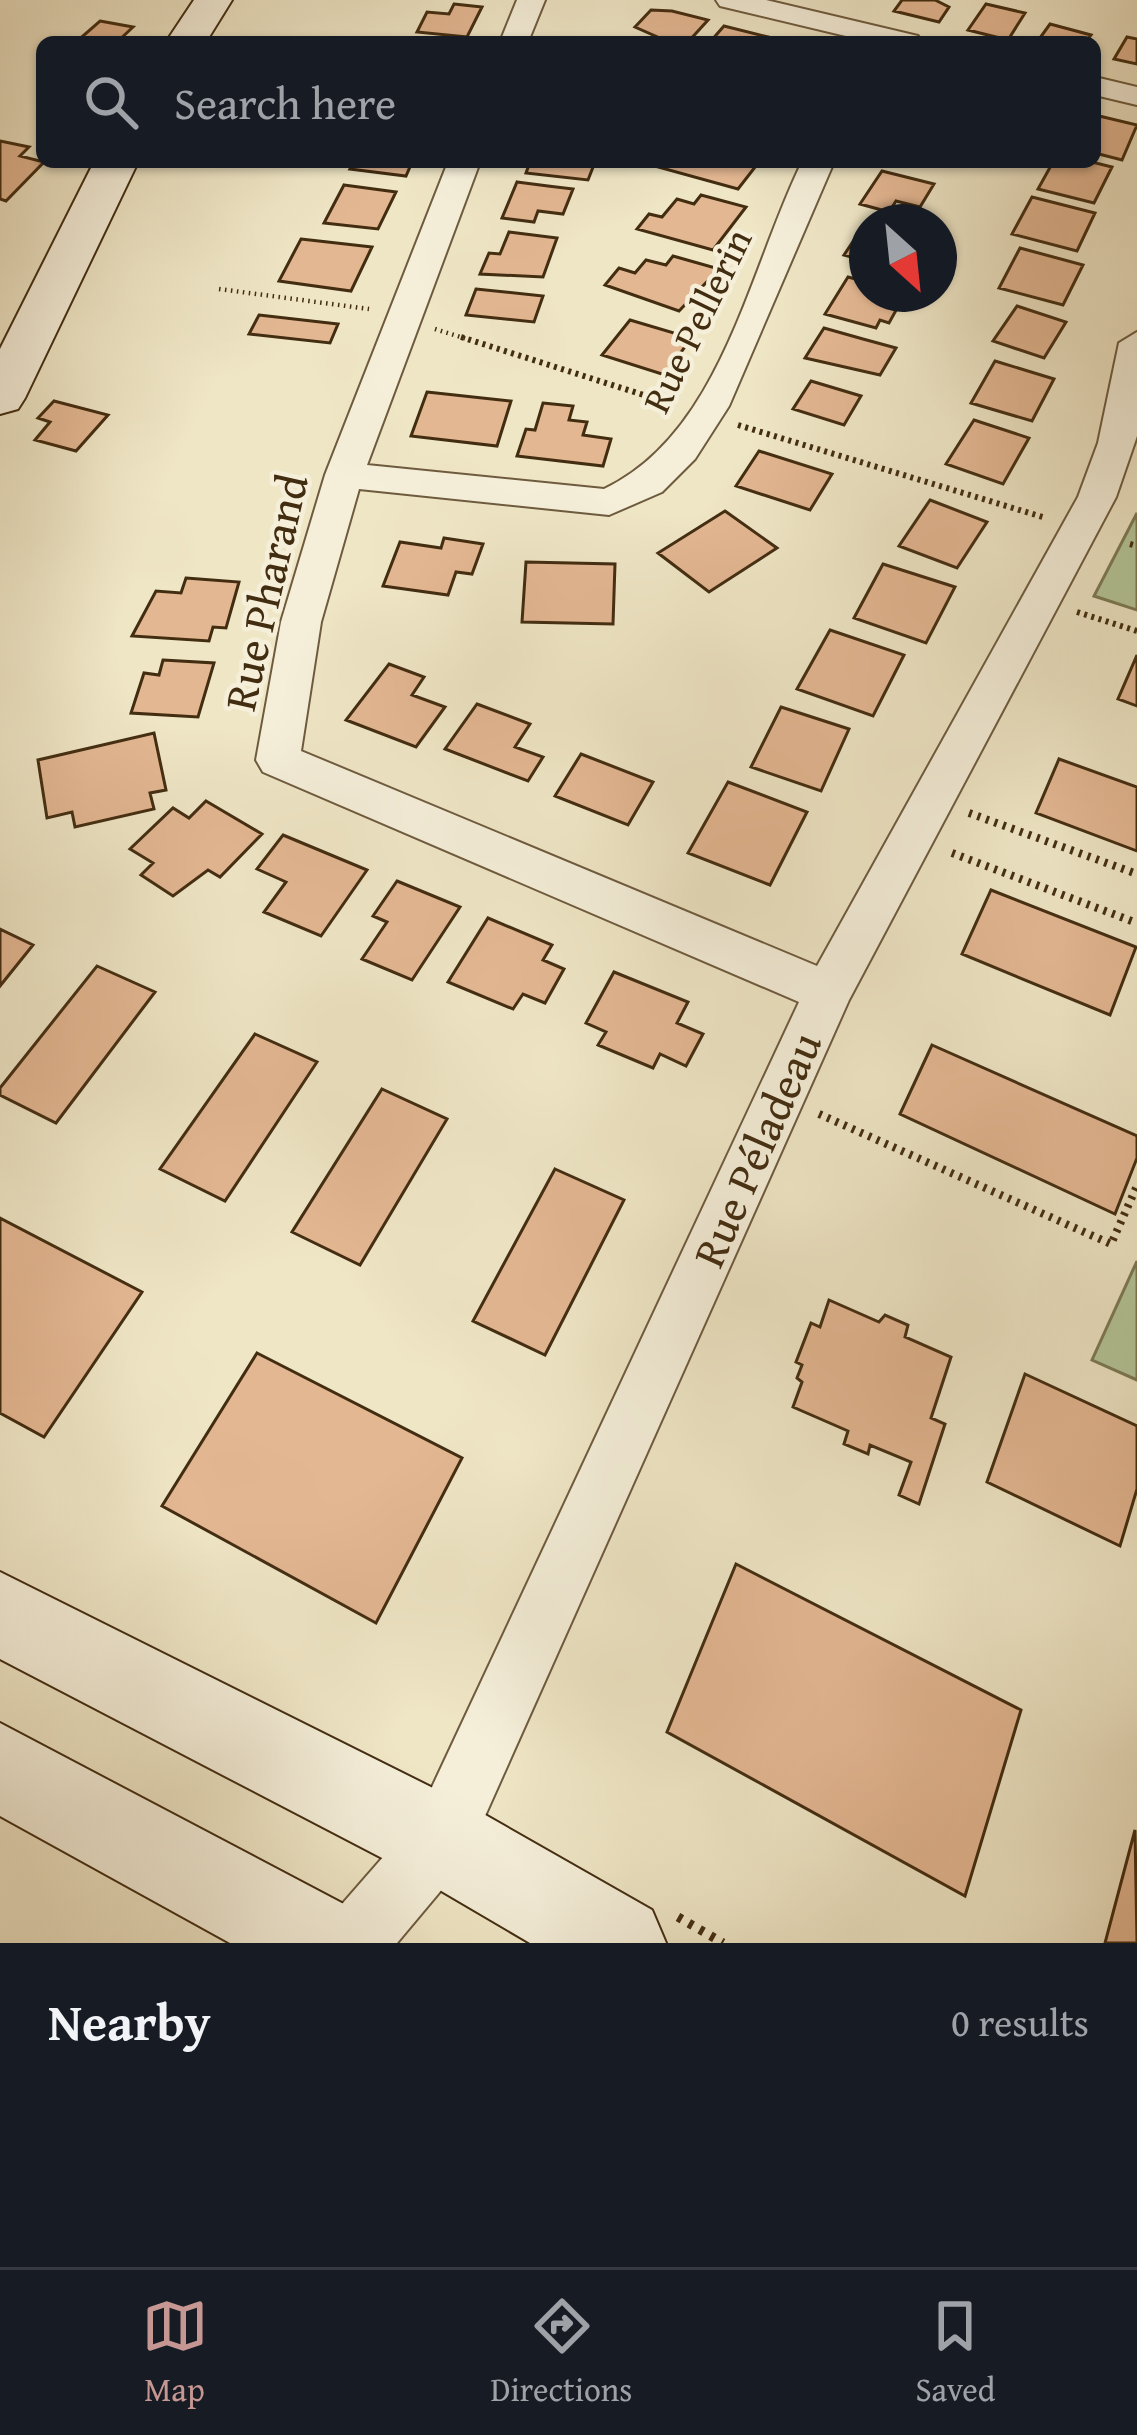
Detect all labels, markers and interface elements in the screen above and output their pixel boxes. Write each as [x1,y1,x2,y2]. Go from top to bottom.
search box [36,36,1101,168]
icon: search [78,69,144,135]
text: Search here [174,70,396,135]
north arrow [849,204,957,312]
street label: Rue Pellerin [627,218,765,422]
street label: Rue Pharand [206,467,324,717]
street label: Rue Péladeau [675,1020,837,1277]
text: Nearby [48,1984,211,2059]
text: 0 results [951,1993,1089,2050]
tab: Map [142,2293,208,2413]
tab: Directions [491,2293,632,2413]
tab: Saved [916,2293,995,2413]

